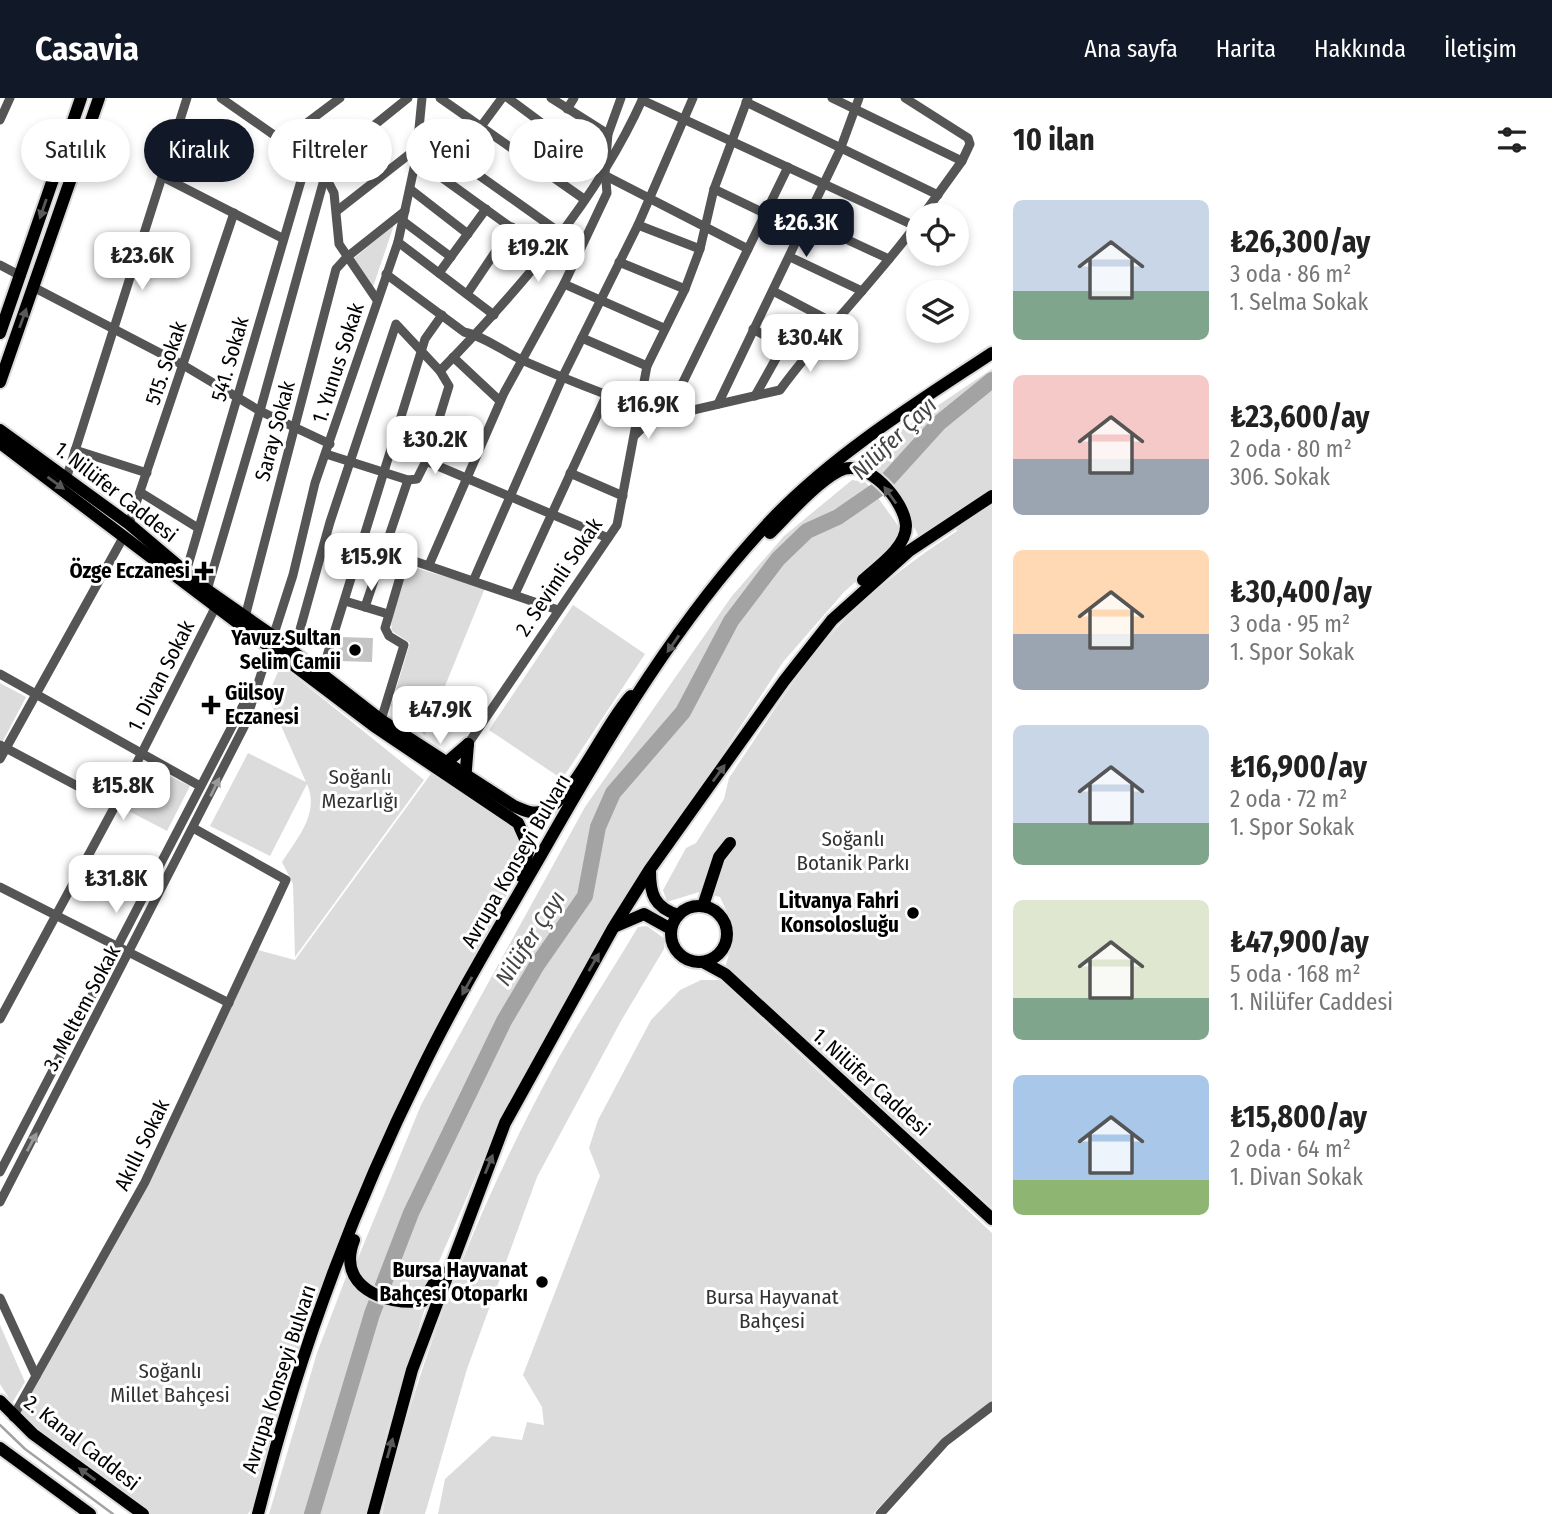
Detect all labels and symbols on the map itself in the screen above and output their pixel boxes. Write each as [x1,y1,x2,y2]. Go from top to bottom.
one-way arrow [38,199,48,220]
pin: ₺26.3K [749,200,863,259]
pin: ₺19.2K [481,225,595,284]
pin: ₺23.6K [85,232,199,292]
street label: 1. Yunus Sokak [306,299,370,426]
one-way arrow [18,308,29,329]
street label: 541. Sokak [205,313,255,405]
pin: ₺30.4K [753,314,867,374]
street label: 515. Sokak [140,318,192,408]
street label: Saray Sokak [249,378,301,484]
pin: ₺16.9K [591,382,705,441]
water label: Nilüfer Çayı [846,391,942,485]
pin: ₺30.2K [378,416,492,476]
street label: 1. Nilüfer Caddesi [49,436,183,548]
one-way arrow [47,476,65,490]
one-way arrow [883,486,897,504]
street label: 2. Sevimli Sokak [510,513,608,641]
pin: ₺15.9K [314,533,428,593]
place label: Özge Eczanesi [69,557,190,584]
marker: Özge Eczanesi [196,563,212,579]
street label: 1. Divan Sokak [122,616,200,736]
place label: Yavuz Sultan Selim Camii [230,625,341,675]
one-way arrow [666,635,680,653]
marker: Yavuz Sultan Selim Camii [347,642,363,658]
place label: Gülsoy Eczanesi [225,680,299,730]
pin: ₺47.9K [383,686,497,746]
marker: Gülsoy Eczanesi [203,697,219,713]
pin: ₺15.8K [66,762,180,822]
park label: Soğanlı Mezarlığı [322,764,398,814]
one-way arrow [712,764,726,782]
street label: Avrupa Konseyi Bulvarı [456,769,576,953]
one-way arrow [209,777,221,797]
park label: Soğanlı Botanik Parkı [796,826,910,876]
pin: ₺31.8K [59,856,173,915]
water label: Nilüfer Çayı [489,885,571,991]
place label: Litvanya Fahri Konsolosluğu [779,888,899,938]
marker: Litvanya Fahri Konsolosluğu [905,905,921,921]
street label: 3. Meltem Sokak [38,940,126,1075]
one-way arrow [588,953,600,972]
one-way arrow [461,976,473,996]
street label: 1. Nilüfer Caddesi [807,1023,935,1141]
street label: Akıllı Sokak [109,1095,175,1195]
one-way arrow [26,1132,37,1152]
one-way arrow [483,1153,494,1174]
place label: Bursa Hayvanat Bahçesi Otoparkı [379,1257,529,1307]
marker: Bursa Hayvanat Bahçesi Otoparkı [534,1274,550,1290]
street label: Avrupa Konseyi Bulvarı [236,1282,322,1476]
park label: Bursa Hayvanat Bahçesi [705,1284,839,1334]
park label: Soğanlı Millet Bahçesi [110,1358,230,1408]
street label: 2. Kanal Caddesi [19,1390,145,1496]
one-way arrow [385,1437,395,1458]
one-way arrow [78,1467,96,1481]

